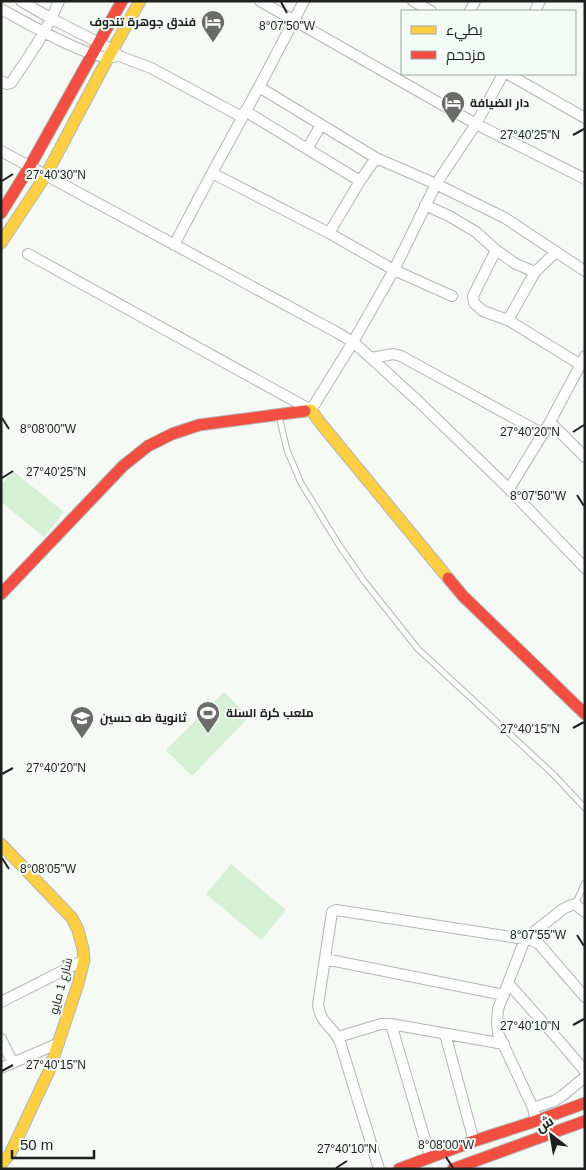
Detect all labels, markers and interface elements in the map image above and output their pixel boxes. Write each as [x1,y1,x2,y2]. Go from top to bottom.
hotel icon: فندق جوهرة تندوف [200,9,226,43]
legend [401,10,576,75]
place label: فندق جوهرة تندوف [89,15,196,30]
text: 8°07'50"W [259,19,316,33]
text: بطيء [446,21,483,42]
text: مزدحم [446,46,486,65]
hotel icon: دار الضيافة [440,90,466,124]
place label: دار الضيافة [470,96,529,111]
text: 27°40'25"N [500,128,560,142]
text: 27°40'30"N [26,168,86,182]
text: 8°08'00"W [20,422,77,436]
text: 27°40'20"N [500,425,560,439]
text: 27°40'25"N [26,465,86,479]
text: 8°07'50"W [510,489,567,503]
sports icon: ملعب كرة السلة [195,700,221,734]
school or university icon: ثانوية طه حسين [69,705,95,739]
place label: ملعب كرة السلة [226,706,314,721]
place label: ثانوية طه حسين [100,711,187,726]
text: 27°40'15"N [500,722,560,736]
text: 27°40'20"N [26,761,86,775]
text: 8°08'05"W [20,862,77,876]
text: 8°07'55"W [510,928,567,942]
street label: شارع 1 مايو [47,956,76,1016]
text: 27°40'10"N [500,1019,560,1033]
text: 27°40'15"N [26,1058,86,1072]
north arrow [526,1110,576,1160]
text: ش [532,1112,557,1136]
scale bar [12,1128,95,1160]
text: 50 m [20,1136,53,1153]
text: 8°08'00"W [418,1138,475,1152]
text: 27°40'10"N [317,1142,377,1156]

